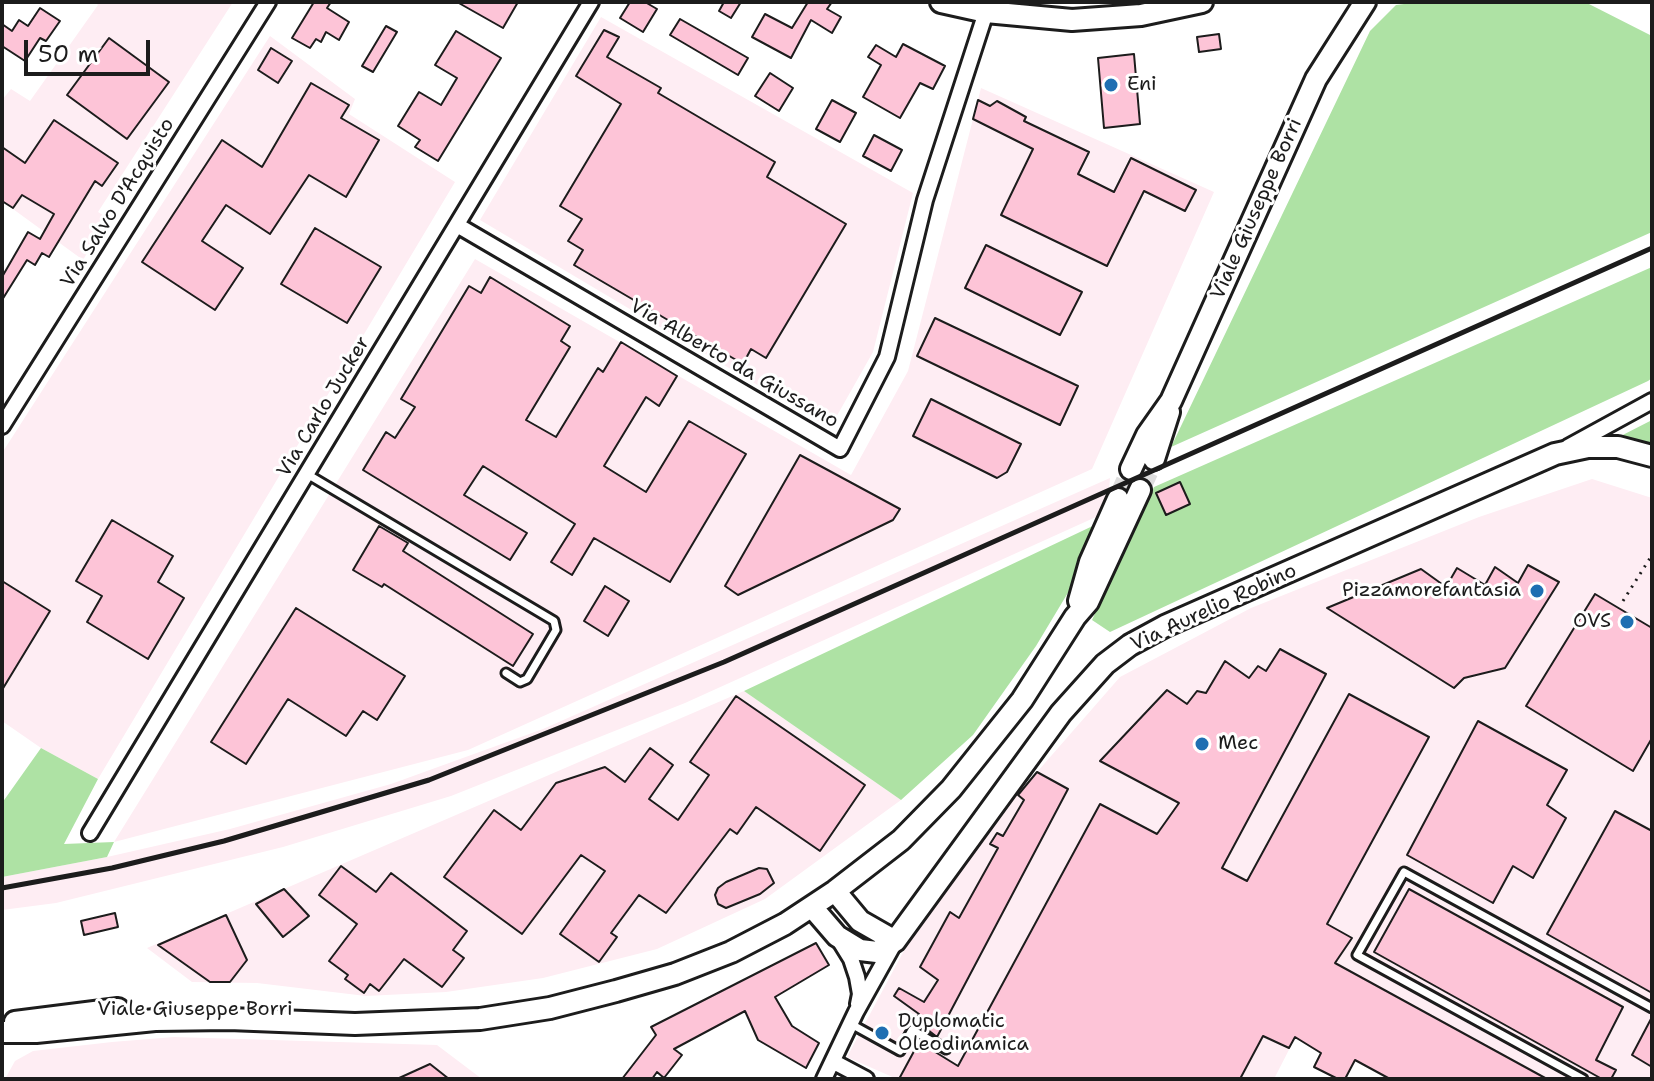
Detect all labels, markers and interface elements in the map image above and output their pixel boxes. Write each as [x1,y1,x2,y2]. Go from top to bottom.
scale bar [28,24,154,74]
text: 50 m [38,38,98,70]
place label: Eni [1127,73,1157,97]
marker: Eni [1102,76,1120,94]
street label: Via Salvo D'Acquisto [56,114,180,292]
street label: Viale Giuseppe Borri [1206,115,1308,303]
street label: Via Alberto da Giussano [625,294,843,434]
street label: Via Carlo Jucker [273,332,375,482]
street label: Via Aurelio Robino [1127,559,1301,657]
place label: Pizzamorefantasia [1342,579,1521,603]
marker: Pizzamorefantasia [1528,582,1546,600]
place label: OVS [1573,610,1611,634]
marker: OVS [1618,613,1636,631]
place label: Mec [1218,732,1258,756]
marker: Mec [1193,735,1211,753]
street label: Viale Giuseppe Borri [97,998,293,1022]
place label: Duplomatic Oleodinamica [898,1010,1029,1057]
marker: Duplomatic Oleodinamica [873,1024,891,1042]

